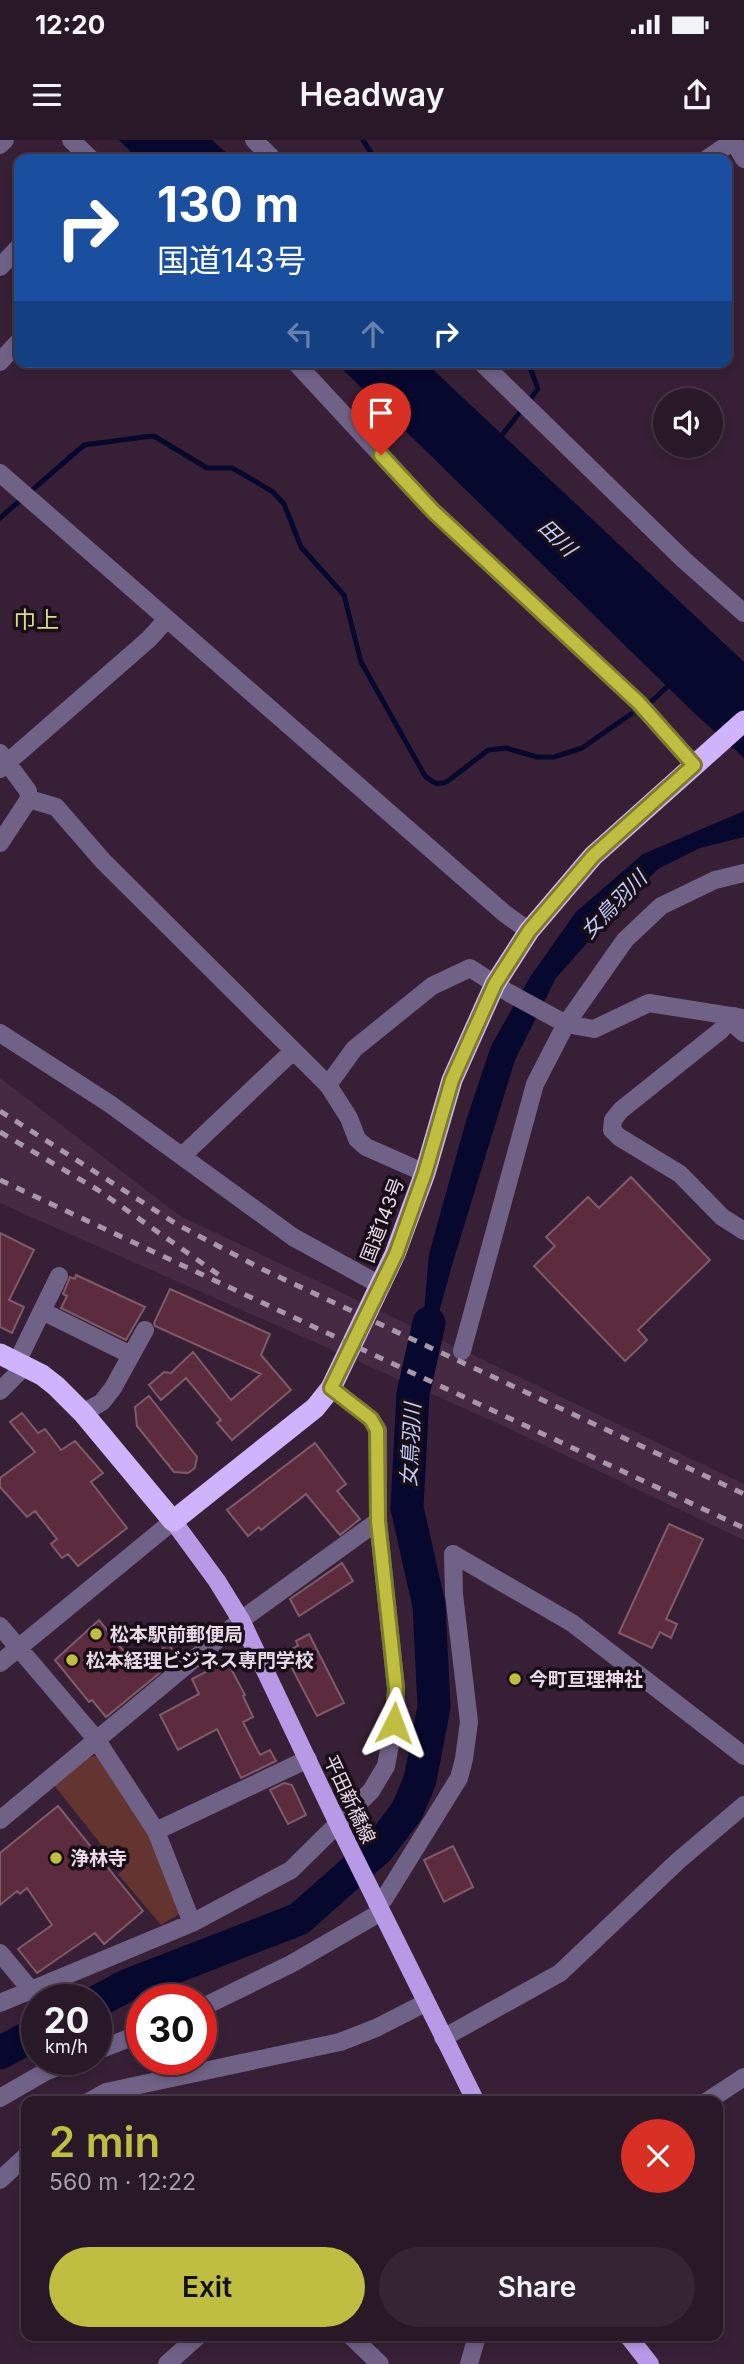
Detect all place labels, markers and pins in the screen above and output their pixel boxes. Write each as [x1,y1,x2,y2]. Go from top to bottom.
pin [351,383,411,455]
place label: 松本駅前郵便局 [110,1623,243,1646]
marker: 松本駅前郵便局 [88,1626,104,1642]
place label: 松本経理ビジネス専門学校 [86,1649,314,1672]
marker: 松本経理ビジネス専門学校 [64,1652,80,1668]
place label: 今町亘理神社 [529,1668,643,1691]
marker: 今町亘理神社 [507,1671,523,1687]
place label: 浄林寺 [70,1847,127,1870]
marker: 浄林寺 [48,1850,64,1866]

